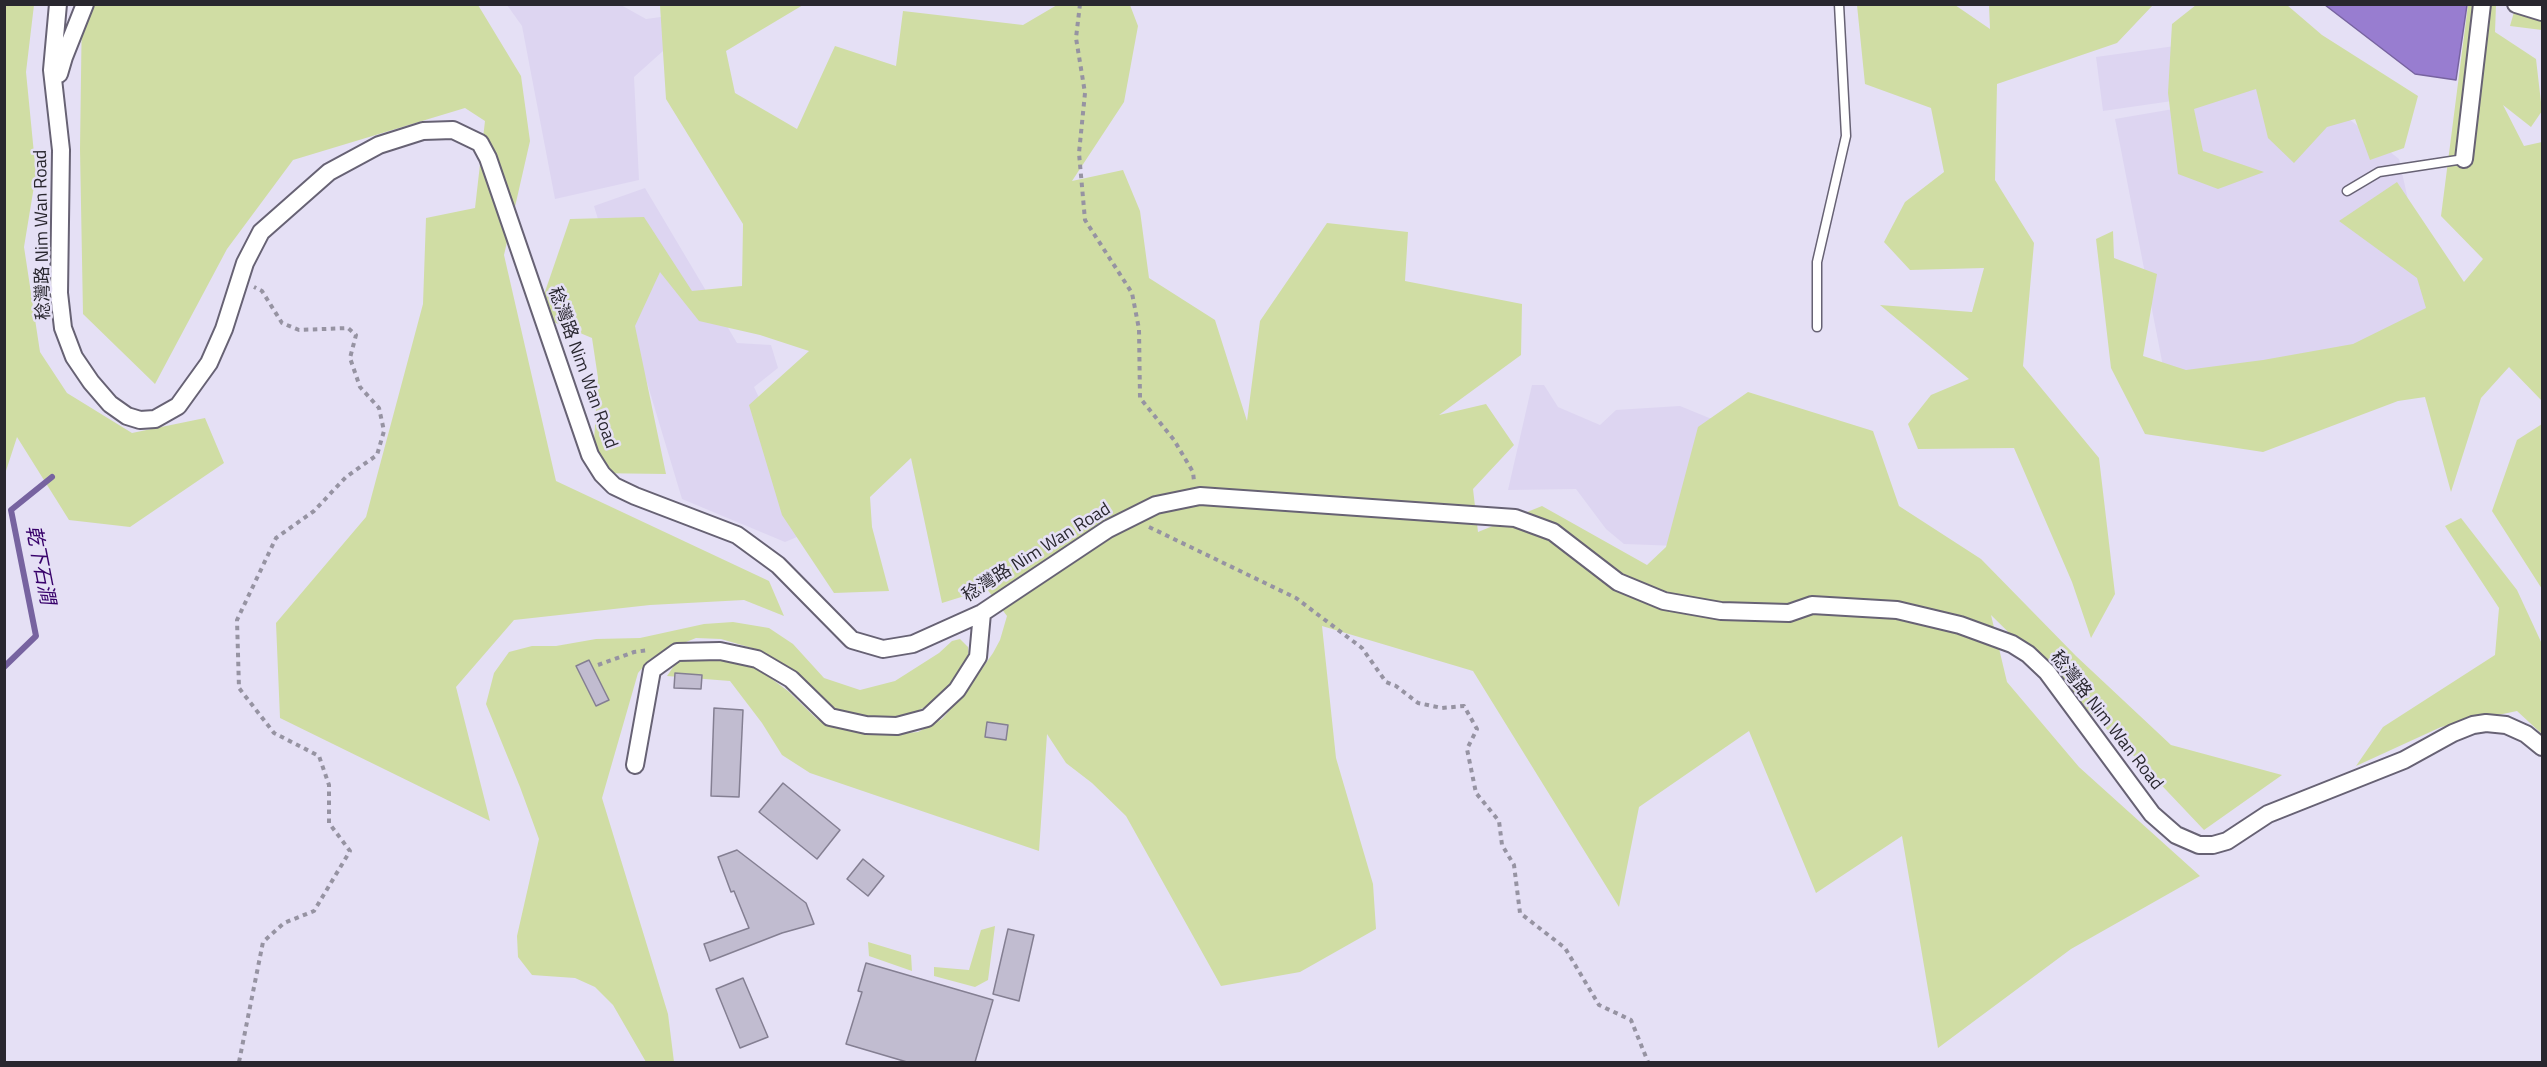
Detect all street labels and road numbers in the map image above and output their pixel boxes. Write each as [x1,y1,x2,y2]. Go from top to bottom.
street label: 稔灣路 Nim Wan Road [31,150,55,320]
street label: 稔灣路 Nim Wan Road [543,284,621,452]
street label: 稔灣路 Nim Wan Road [959,499,1115,607]
street label: 稔灣路 Nim Wan Road [2045,647,2167,795]

